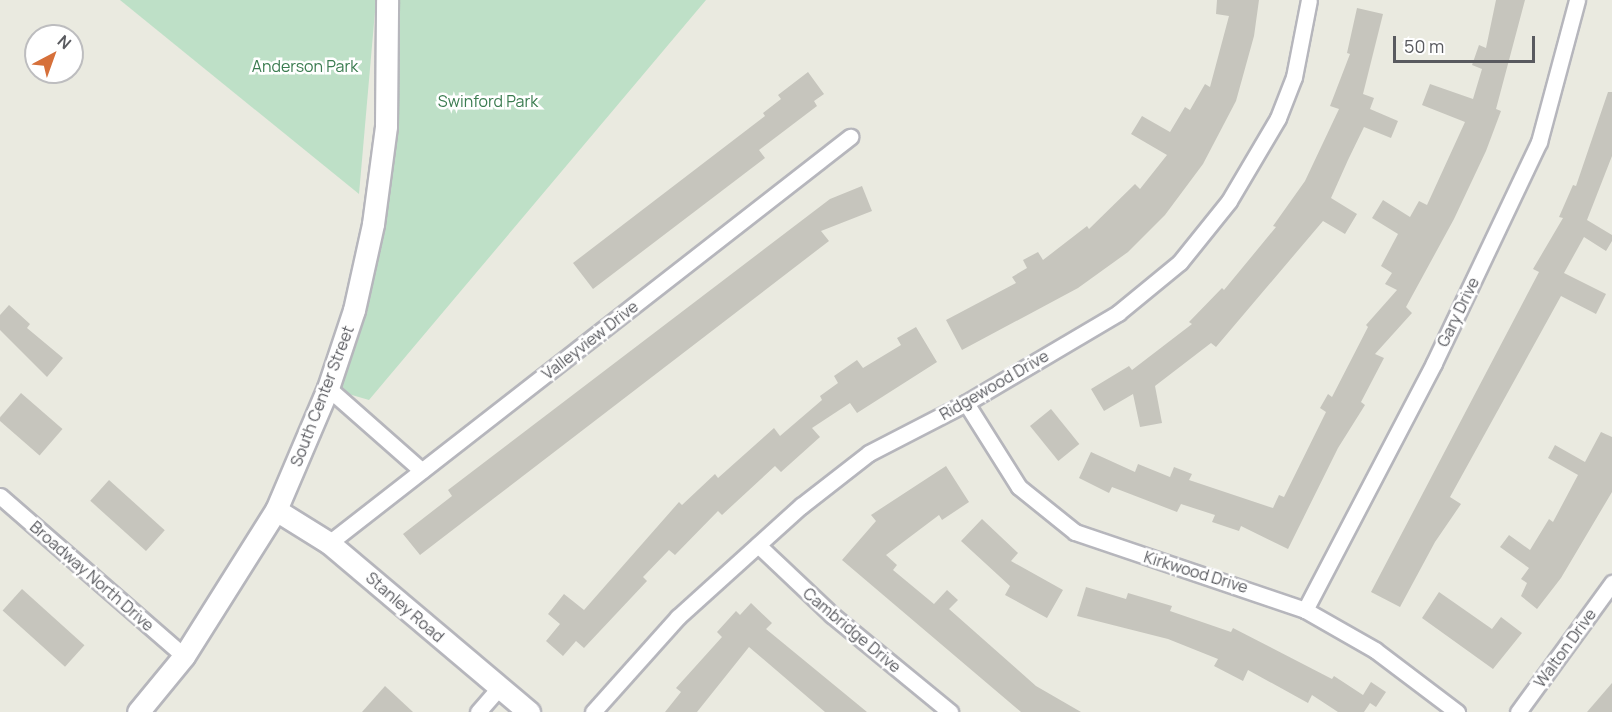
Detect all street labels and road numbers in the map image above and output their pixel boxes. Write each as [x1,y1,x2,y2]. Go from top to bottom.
street label: Gary Drive [1433,274,1483,350]
street label: Valleyview Drive [538,297,642,383]
street label: South Center Street [286,323,358,469]
street label: Ridgewood Drive [936,346,1052,424]
street label: Broadway North Drive [26,517,158,635]
street label: Kirkwood Drive [1142,547,1250,597]
street label: Stanley Road [362,568,448,646]
street label: Cambridge Drive [799,584,905,676]
street label: Walton Drive [1530,605,1600,691]

